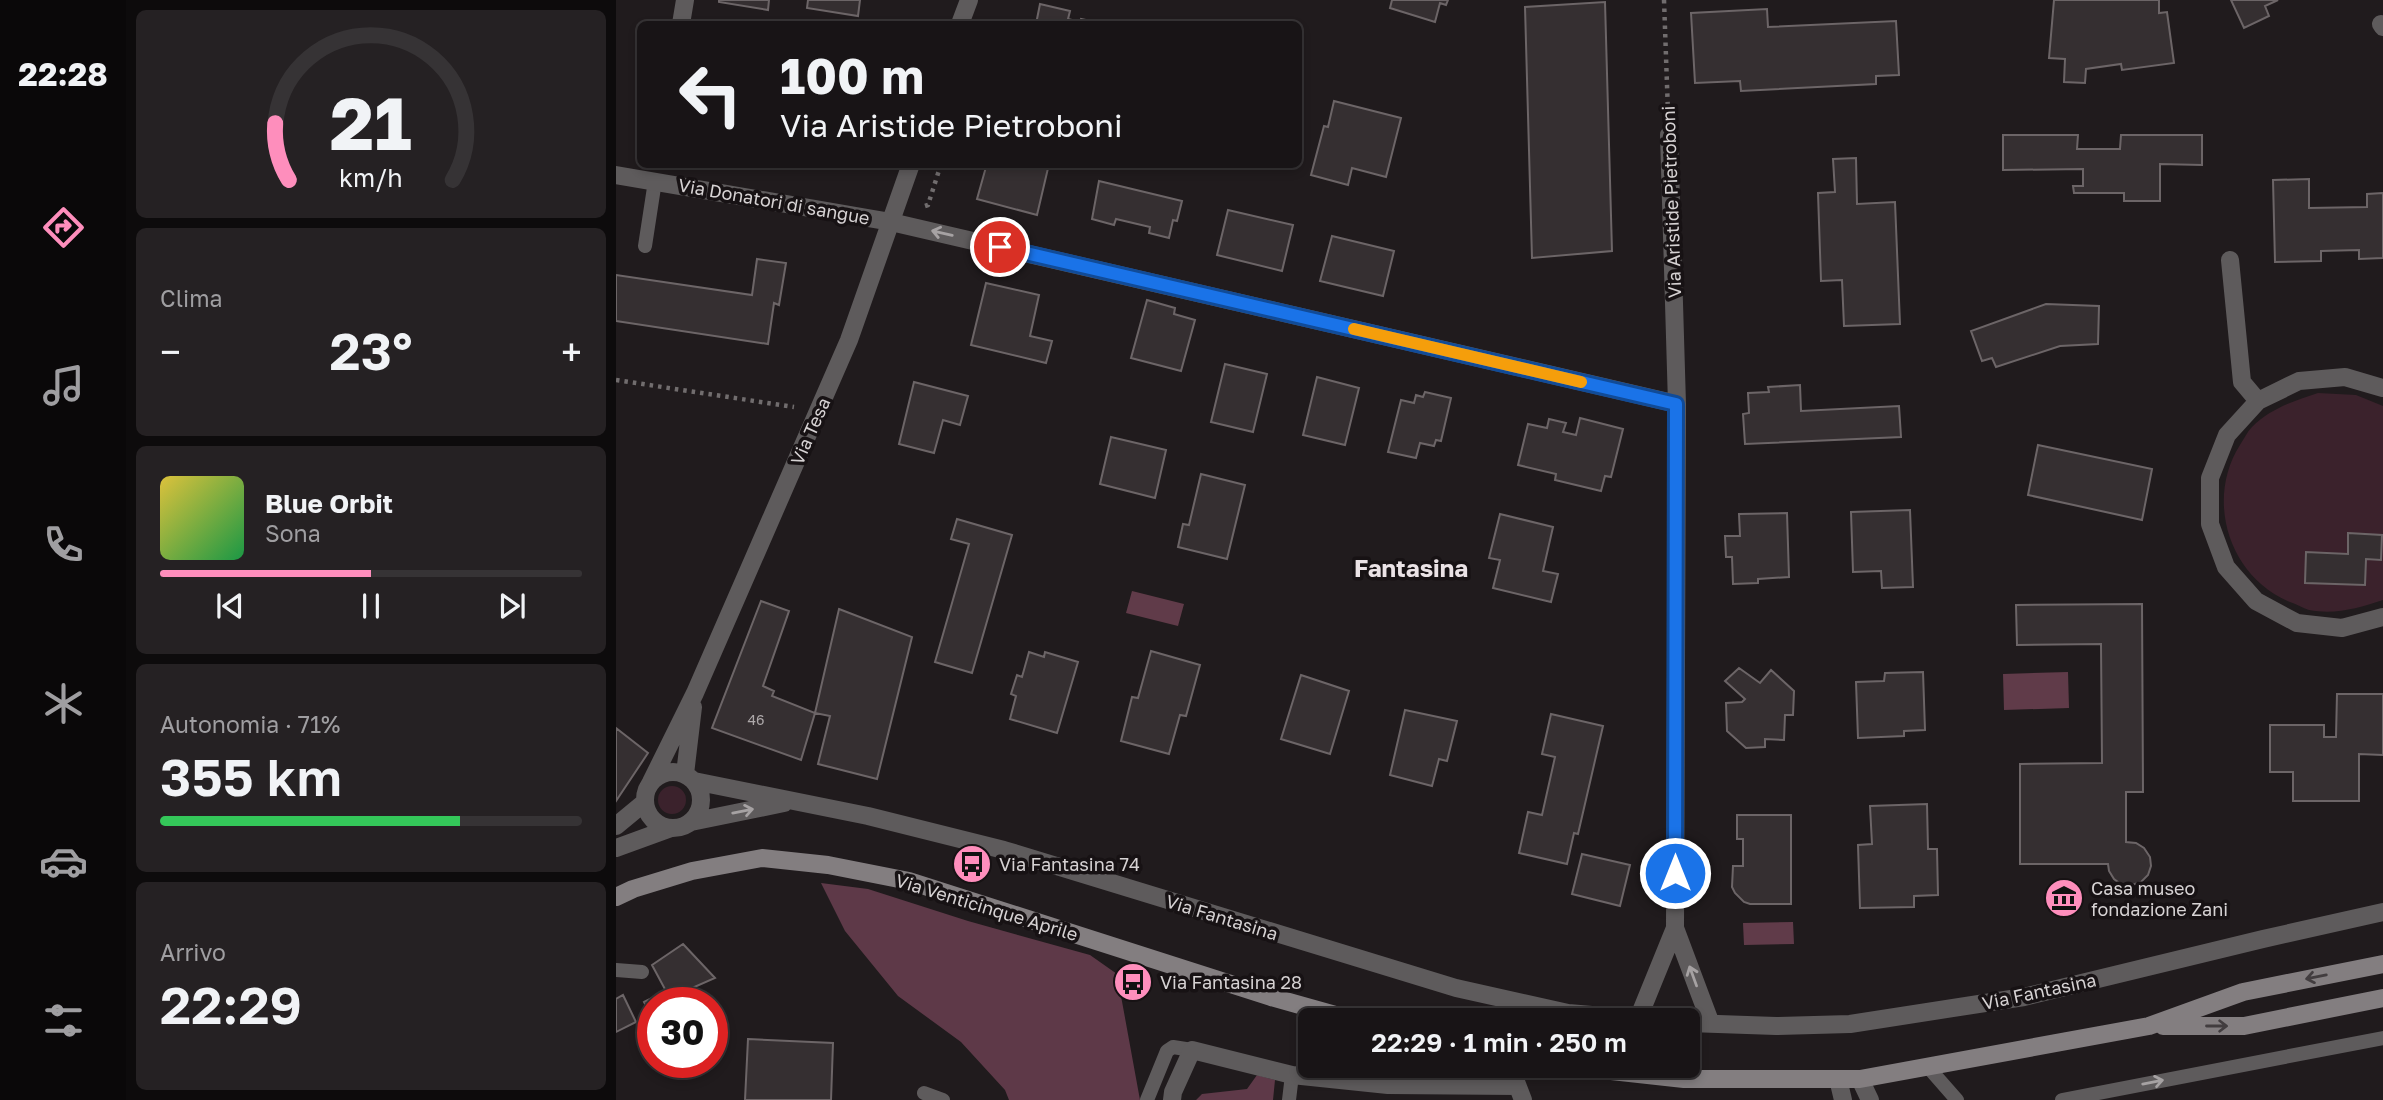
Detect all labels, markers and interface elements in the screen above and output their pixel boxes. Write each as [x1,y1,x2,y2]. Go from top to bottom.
text: 100 m [780,46,924,105]
icon: left [665,49,756,140]
text: 22:28 [18,55,108,93]
text: 21 [330,79,412,166]
street label: Via Aristide Pietroboni [1657,105,1685,299]
text: Via Aristide Pietroboni [780,106,1123,144]
text: km/h [339,162,403,193]
street label: Via Donatori di sangue [677,173,871,229]
icon: directions [39,203,88,252]
pin [970,217,1030,277]
one-way arrow [931,226,954,239]
icon: arrive [981,228,1019,266]
text: Clima [160,284,223,312]
text: 23° [330,319,412,381]
text: − [160,329,181,374]
text: + [561,329,582,374]
icon: music [39,361,88,410]
street label: Via Tesa [785,394,835,468]
text: Blue Orbit [265,488,393,519]
text: Sona [265,519,321,547]
icon: phone [39,520,88,569]
district label: Fantasina [1354,553,1468,582]
icon: previous [211,587,249,625]
icon: pause [352,587,390,625]
icon: next [493,587,531,625]
icon: climate [39,679,88,728]
text: Autonomia · 71% [160,710,340,738]
house number: 46 [747,711,765,728]
text: 355 km [160,745,342,807]
one-way arrow [731,804,754,818]
position arrow [1638,836,1712,910]
icon: car [39,837,88,886]
bus stop icon: Via Fantasina 74 [951,843,993,885]
place label: Via Fantasina 74 [999,853,1140,875]
street label: Via Venticinque Aprile [893,869,1081,945]
museum icon: Casa museo fondazione Zani [2043,877,2085,919]
place label: Casa museo fondazione Zani [2091,877,2228,920]
street label: Via Fantasina [1163,890,1281,944]
text: Arrivo [160,938,226,966]
bus stop icon: Via Fantasina 28 [1112,961,1154,1003]
one-way arrow [1686,966,1698,988]
street label: Via Fantasina [1980,968,2098,1014]
place label: Via Fantasina 28 [1160,971,1302,993]
one-way arrow [2305,971,2328,985]
text: 22:29 [160,973,302,1035]
speed limit sign: 30 [637,987,728,1078]
icon: filters [39,996,88,1045]
one-way arrow [2206,1019,2229,1033]
text: 22:29 · 1 min · 250 m [1371,1027,1627,1058]
one-way arrow [2141,1075,2164,1089]

